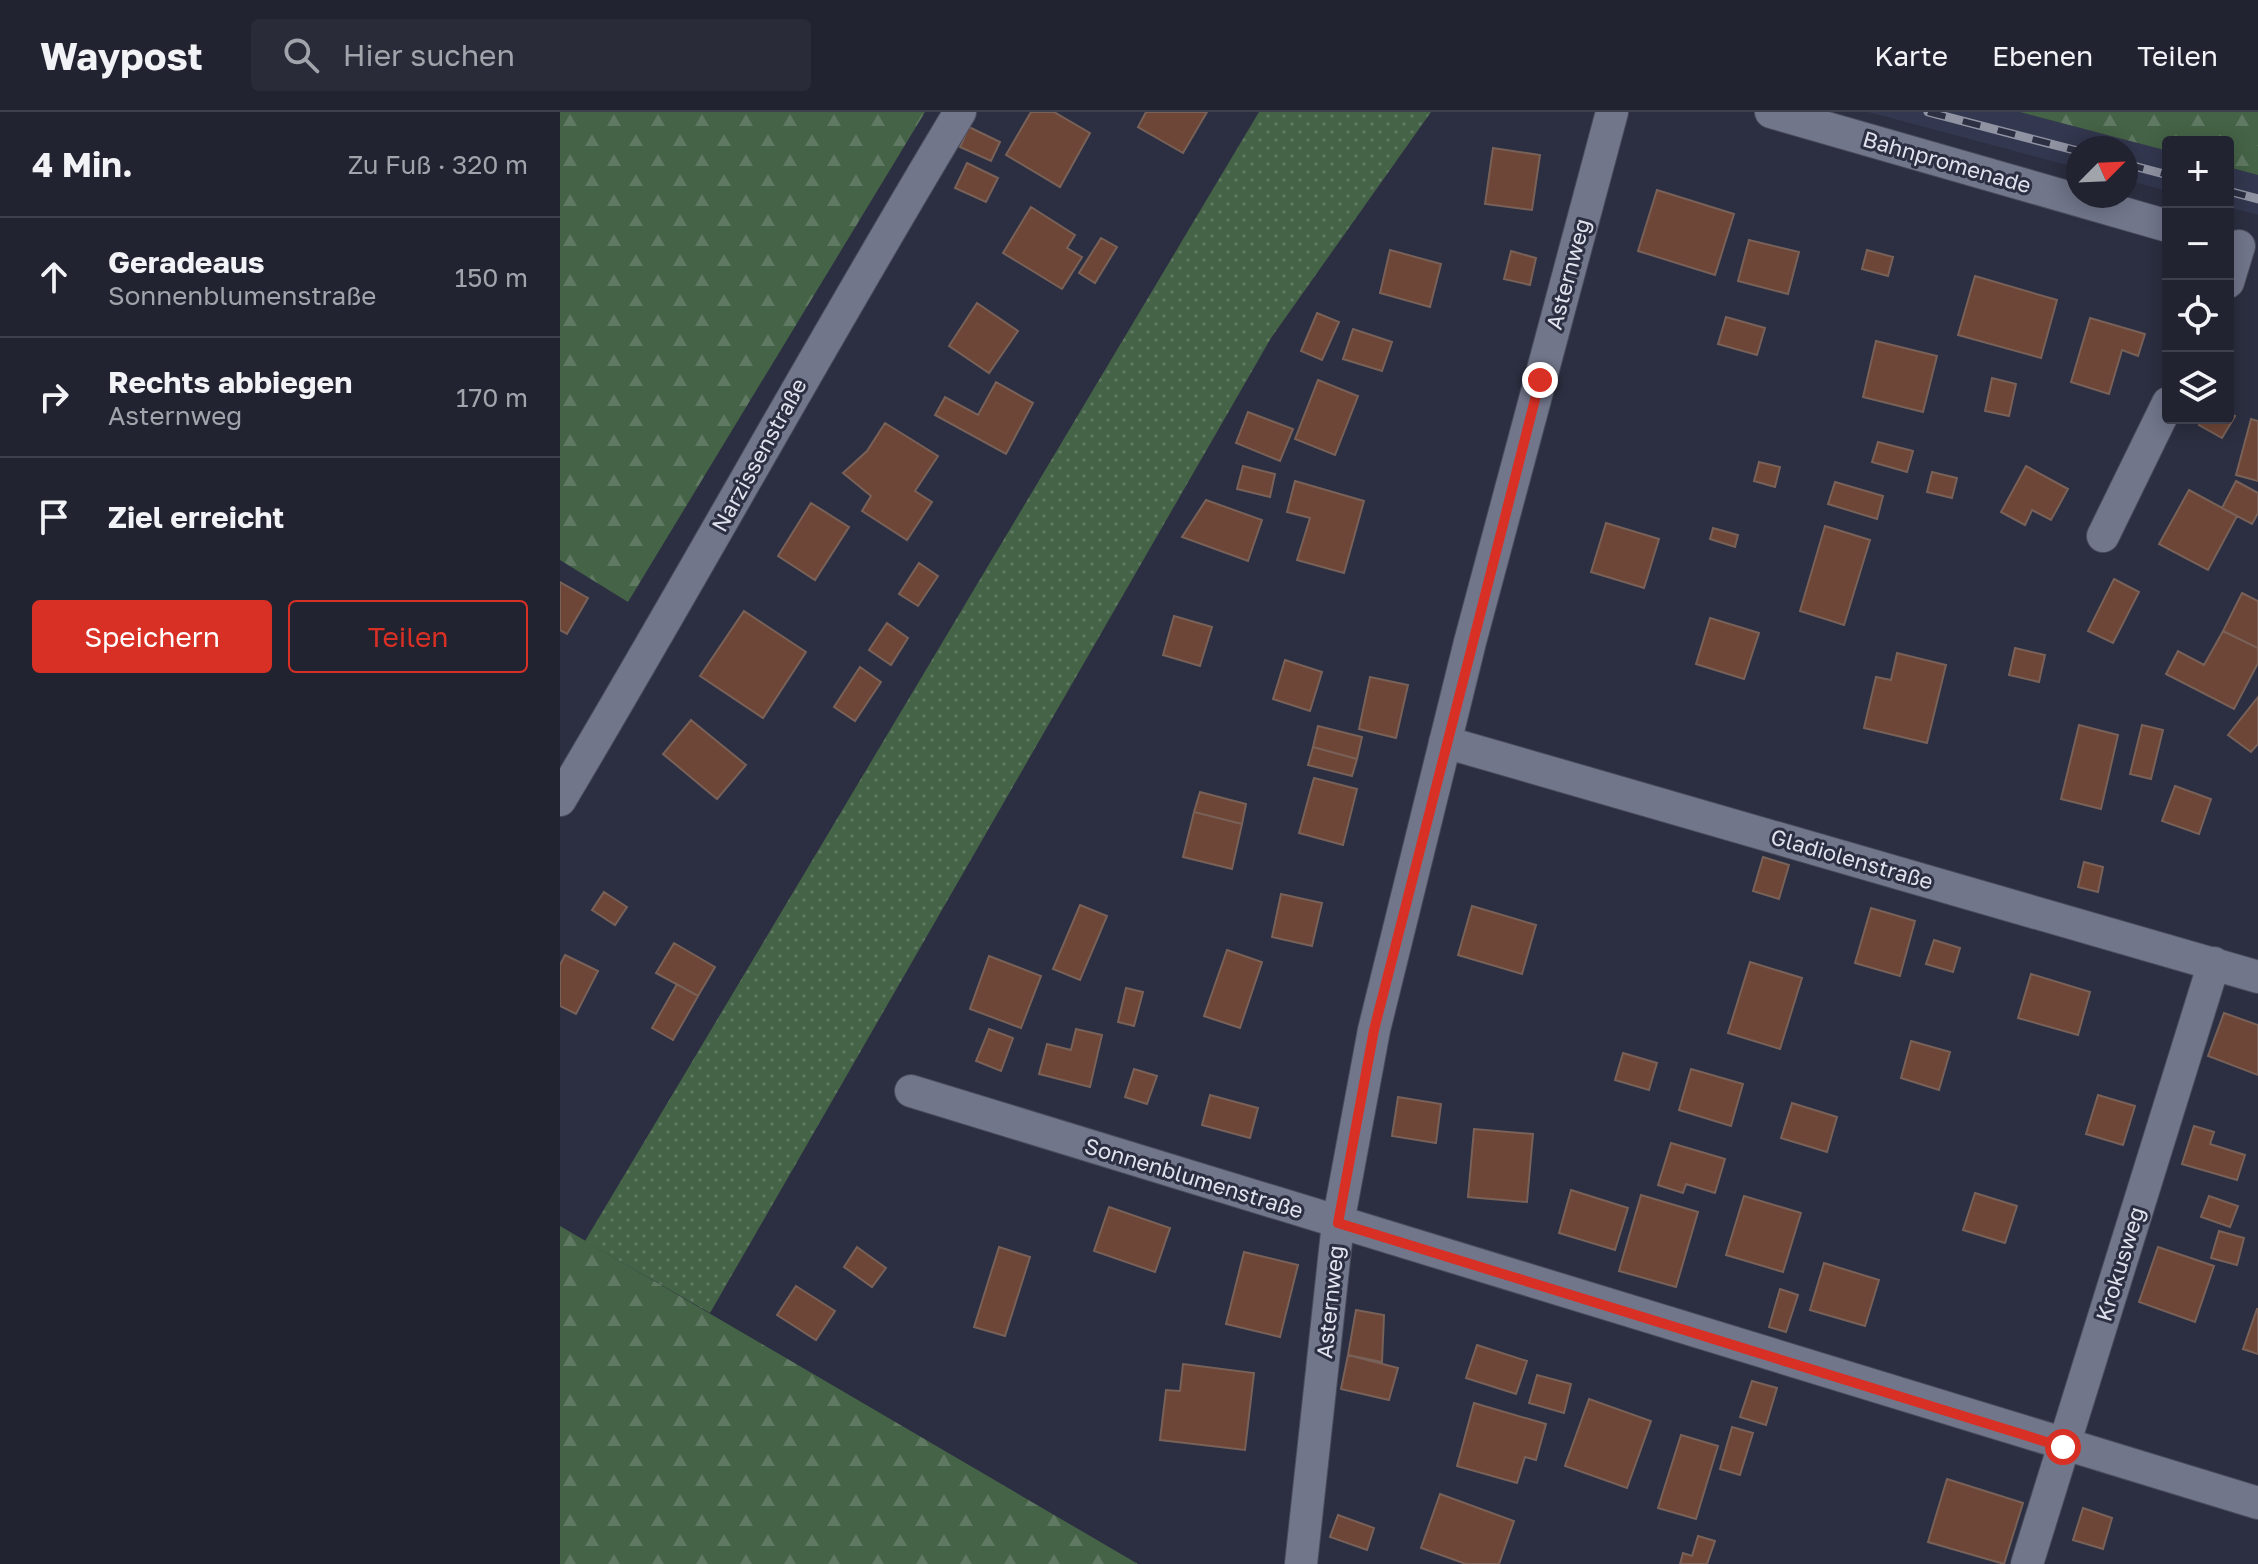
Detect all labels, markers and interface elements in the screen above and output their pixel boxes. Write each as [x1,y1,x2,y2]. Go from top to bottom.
search box [251,19,811,91]
text: Waypost [40,33,203,78]
icon: search [279,33,323,77]
text: Hier suchen [343,37,515,73]
text: Karte [1874,39,1948,72]
text: Ebenen [1992,39,2093,72]
text: Teilen [2137,39,2218,72]
street label: Bahnpromenade [1860,125,2034,198]
north arrow [2066,136,2138,208]
map controls [2162,136,2234,424]
button: + [2162,136,2234,208]
text: 4 Min. [32,144,133,184]
text: Zu Fuß · 320 m [348,149,528,180]
button: − [2162,208,2234,280]
street label: Asternweg [1540,215,1595,332]
text: Geradeaus [108,244,265,280]
icon: ahead [32,255,76,299]
text: 150 m [455,262,528,293]
text: Sonnenblumenstraße [108,280,376,311]
button: locate [2162,280,2234,352]
button: layers [2162,352,2234,424]
route end [1522,362,1558,398]
text: Rechts abbiegen [108,364,352,400]
street label: Narzissenstraße [705,373,812,536]
icon: right [32,375,76,419]
text: 170 m [456,382,528,413]
text: Asternweg [108,400,242,431]
icon: arrive [32,495,76,539]
text: Ziel erreicht [108,499,284,535]
button: Speichern [32,600,272,673]
button: Teilen [288,600,528,673]
street label: Gladiolenstraße [1768,822,1936,895]
street label: Sonnenblumenstraße [1082,1131,1307,1224]
street label: Krokusweg [2089,1203,2150,1324]
street label: Asternweg [1310,1244,1349,1360]
route start [2045,1429,2081,1465]

